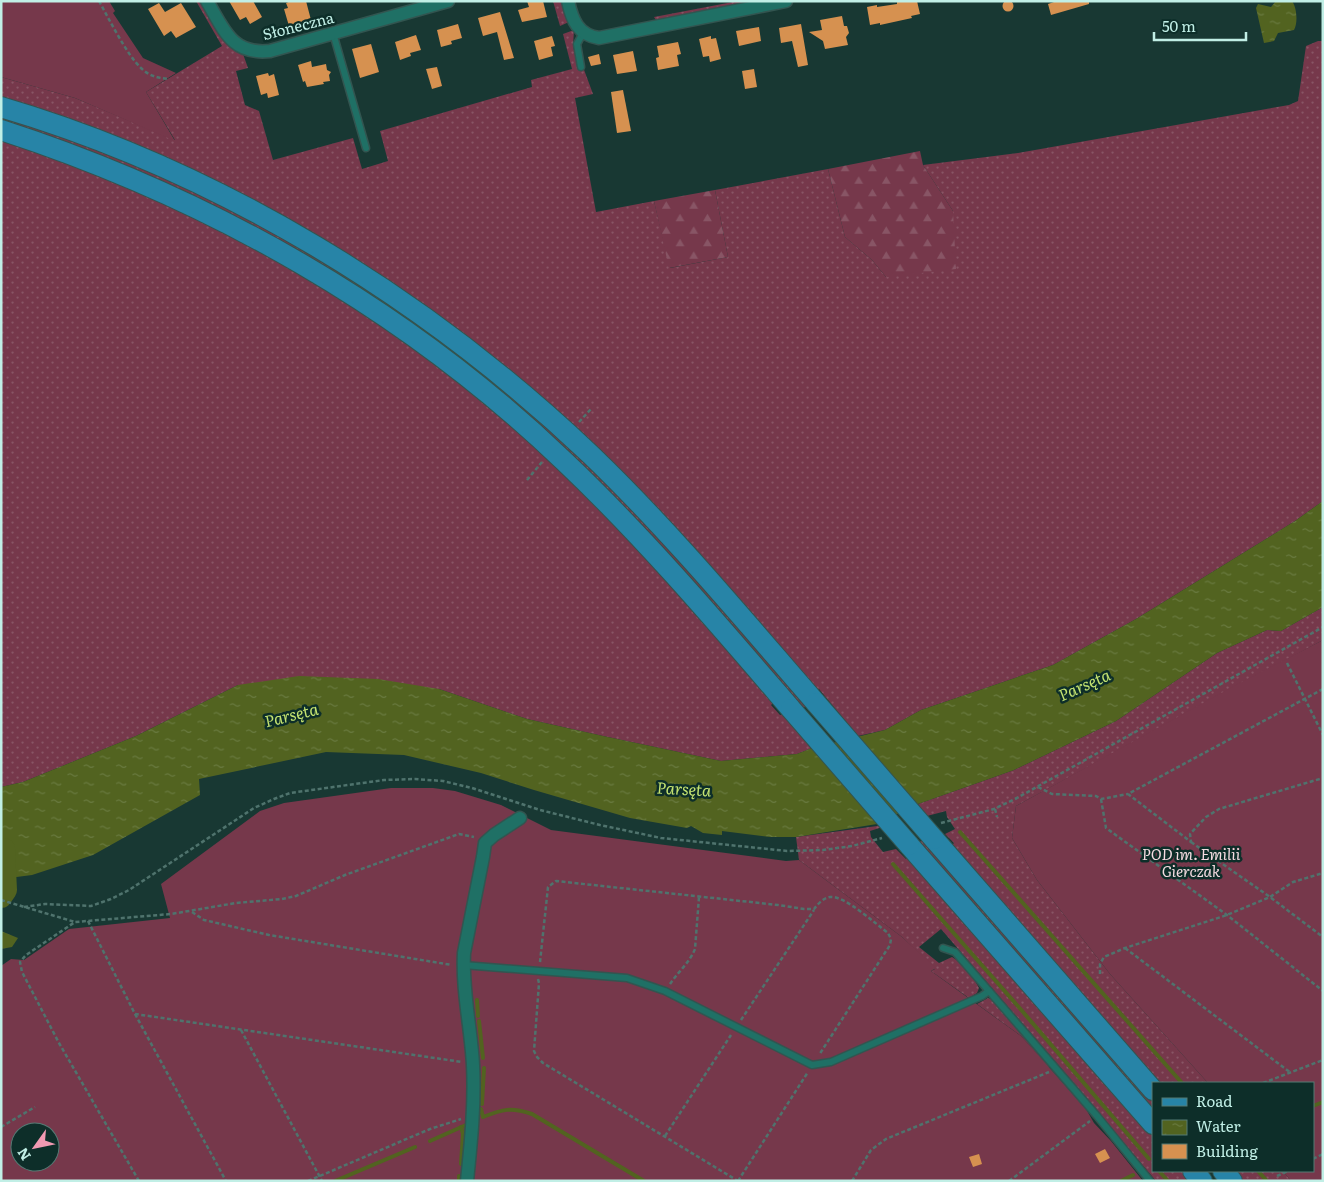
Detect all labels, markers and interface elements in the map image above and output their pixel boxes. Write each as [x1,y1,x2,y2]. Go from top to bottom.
street label: Słoneczna [260,5,337,45]
scale bar [1154,10,1246,42]
text: 50 m [1162,14,1196,37]
water label: Parsęta [1054,662,1115,706]
water label: Parsęta [262,696,321,732]
water label: Parsęta [656,775,713,801]
park label: POD im. Emilii Gierczak [1142,842,1241,882]
legend [1152,1082,1314,1172]
text: Road [1196,1089,1232,1112]
text: Water [1196,1114,1241,1137]
north arrow [10,1122,60,1172]
text: Building [1196,1139,1258,1162]
text: N [12,1144,35,1165]

